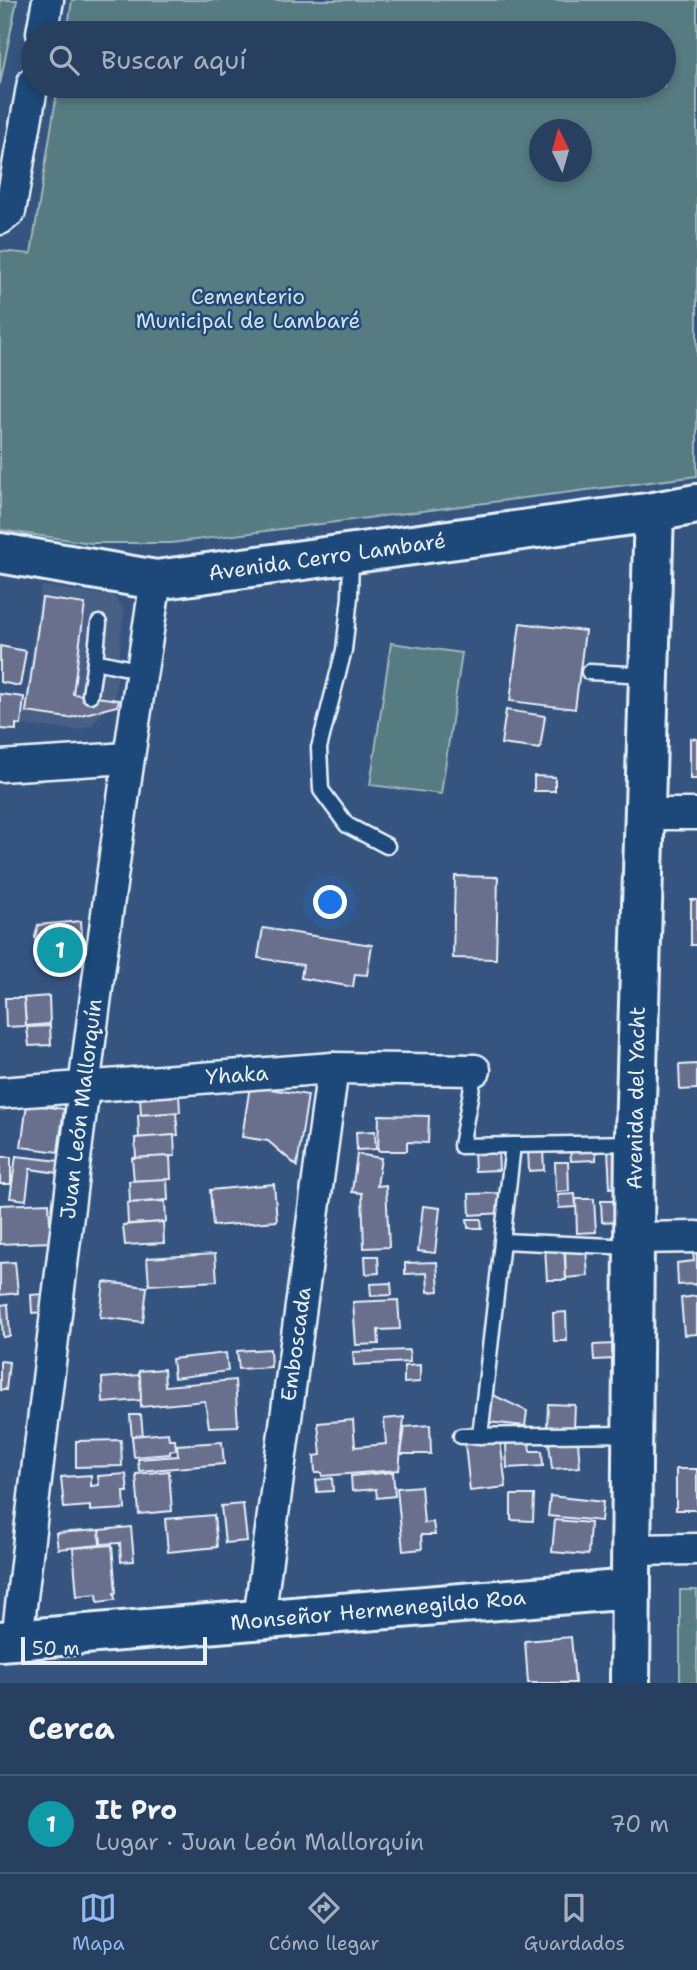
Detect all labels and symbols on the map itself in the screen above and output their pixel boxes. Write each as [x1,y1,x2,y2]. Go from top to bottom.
north arrow [529,119,592,182]
park label: Cementerio Municipal de Lambaré [136,283,360,335]
street label: Avenida Cerro Lambaré [207,526,447,588]
your location [313,885,347,919]
pin: 1 [37,924,83,976]
street label: Juan León Mallorquín [54,997,108,1221]
street label: Avenida del Yacht [620,1006,652,1190]
street label: Yhaka [205,1059,269,1091]
street label: Emboscada [274,1285,318,1403]
street label: Monseñor Hermenegildo Roa [229,1583,527,1637]
scale bar [21,1634,206,1666]

